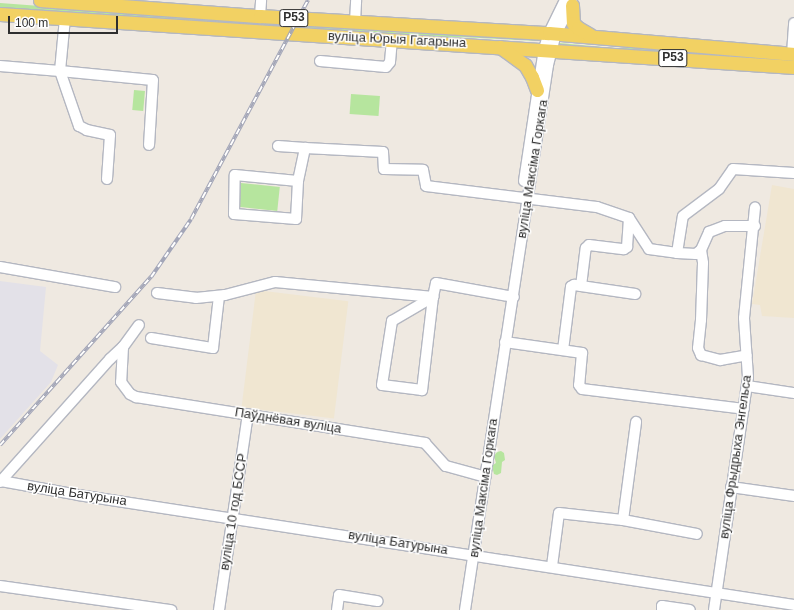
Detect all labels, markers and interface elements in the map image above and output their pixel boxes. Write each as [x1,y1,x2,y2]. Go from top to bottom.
scale bar [10,8,120,34]
road number: Р53 [279,8,309,28]
text: 100 m [15,16,48,30]
street label: вуліца Юрыя Гагарына [328,29,466,51]
road number: Р53 [658,48,688,68]
street label: вуліца Максіма Горкага [514,98,552,240]
street label: вуліца Фрыдрыха Энгельса [717,374,755,540]
street label: Паўднёвая вуліца [234,405,342,437]
street label: вуліца Максіма Горкага [467,417,501,559]
street label: вуліца 10 год БССР [217,452,251,572]
street label: вуліца Батурына [26,478,128,510]
street label: вуліца Батурына [347,527,449,559]

